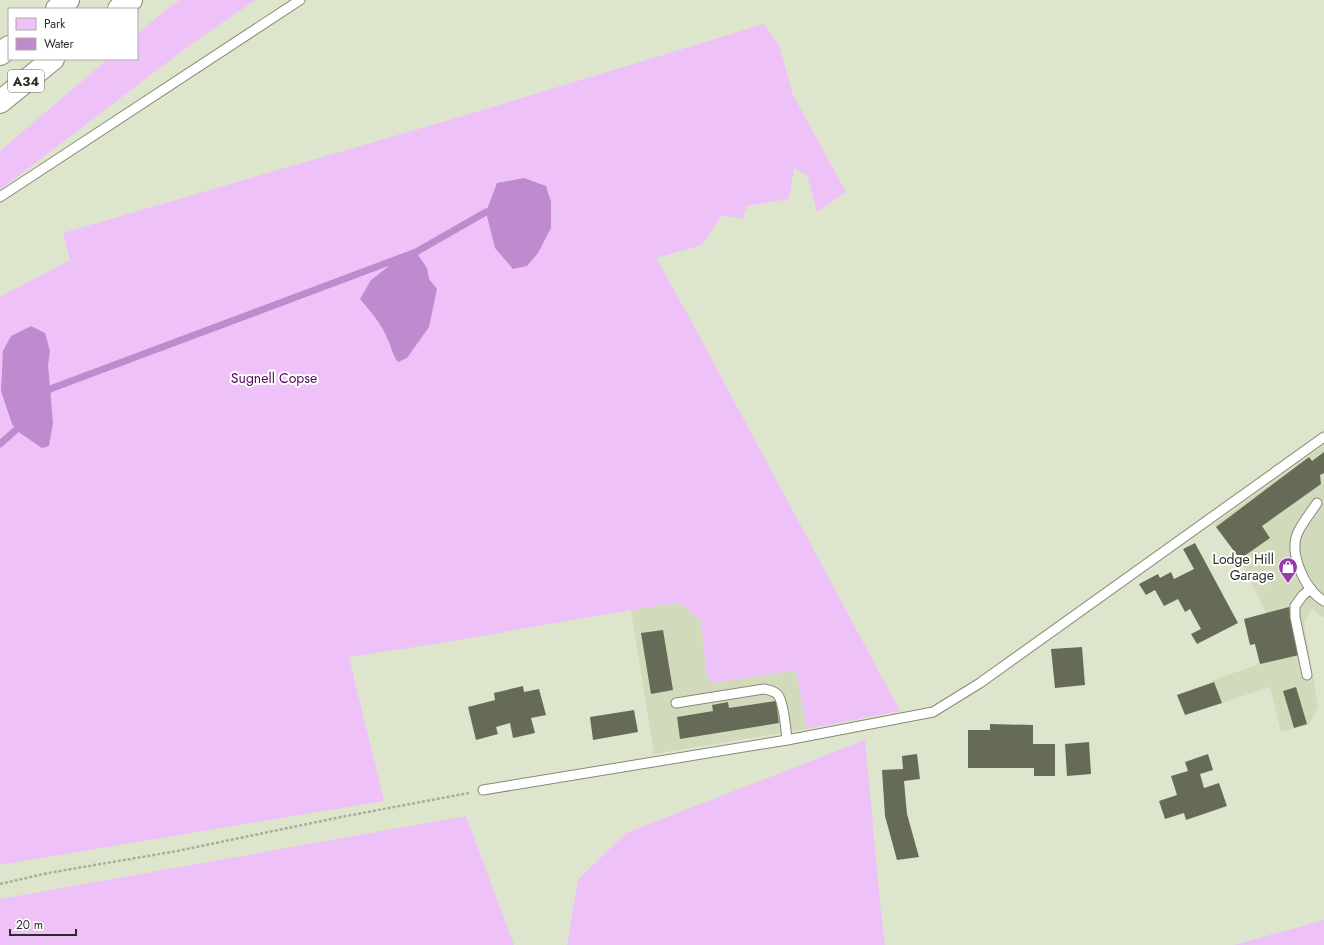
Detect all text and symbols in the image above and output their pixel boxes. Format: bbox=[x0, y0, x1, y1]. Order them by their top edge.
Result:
legend bbox=[8, 8, 138, 60]
text: Park bbox=[44, 15, 66, 33]
text: Water bbox=[44, 35, 75, 53]
road number: A34 bbox=[8, 70, 44, 92]
park label: Sugnell Copse bbox=[231, 368, 317, 388]
place label: Lodge Hill Garage bbox=[1213, 549, 1274, 585]
shop icon: Lodge Hill Garage bbox=[1277, 556, 1299, 584]
scale bar bbox=[10, 911, 76, 937]
text: 20 m bbox=[16, 916, 43, 934]

